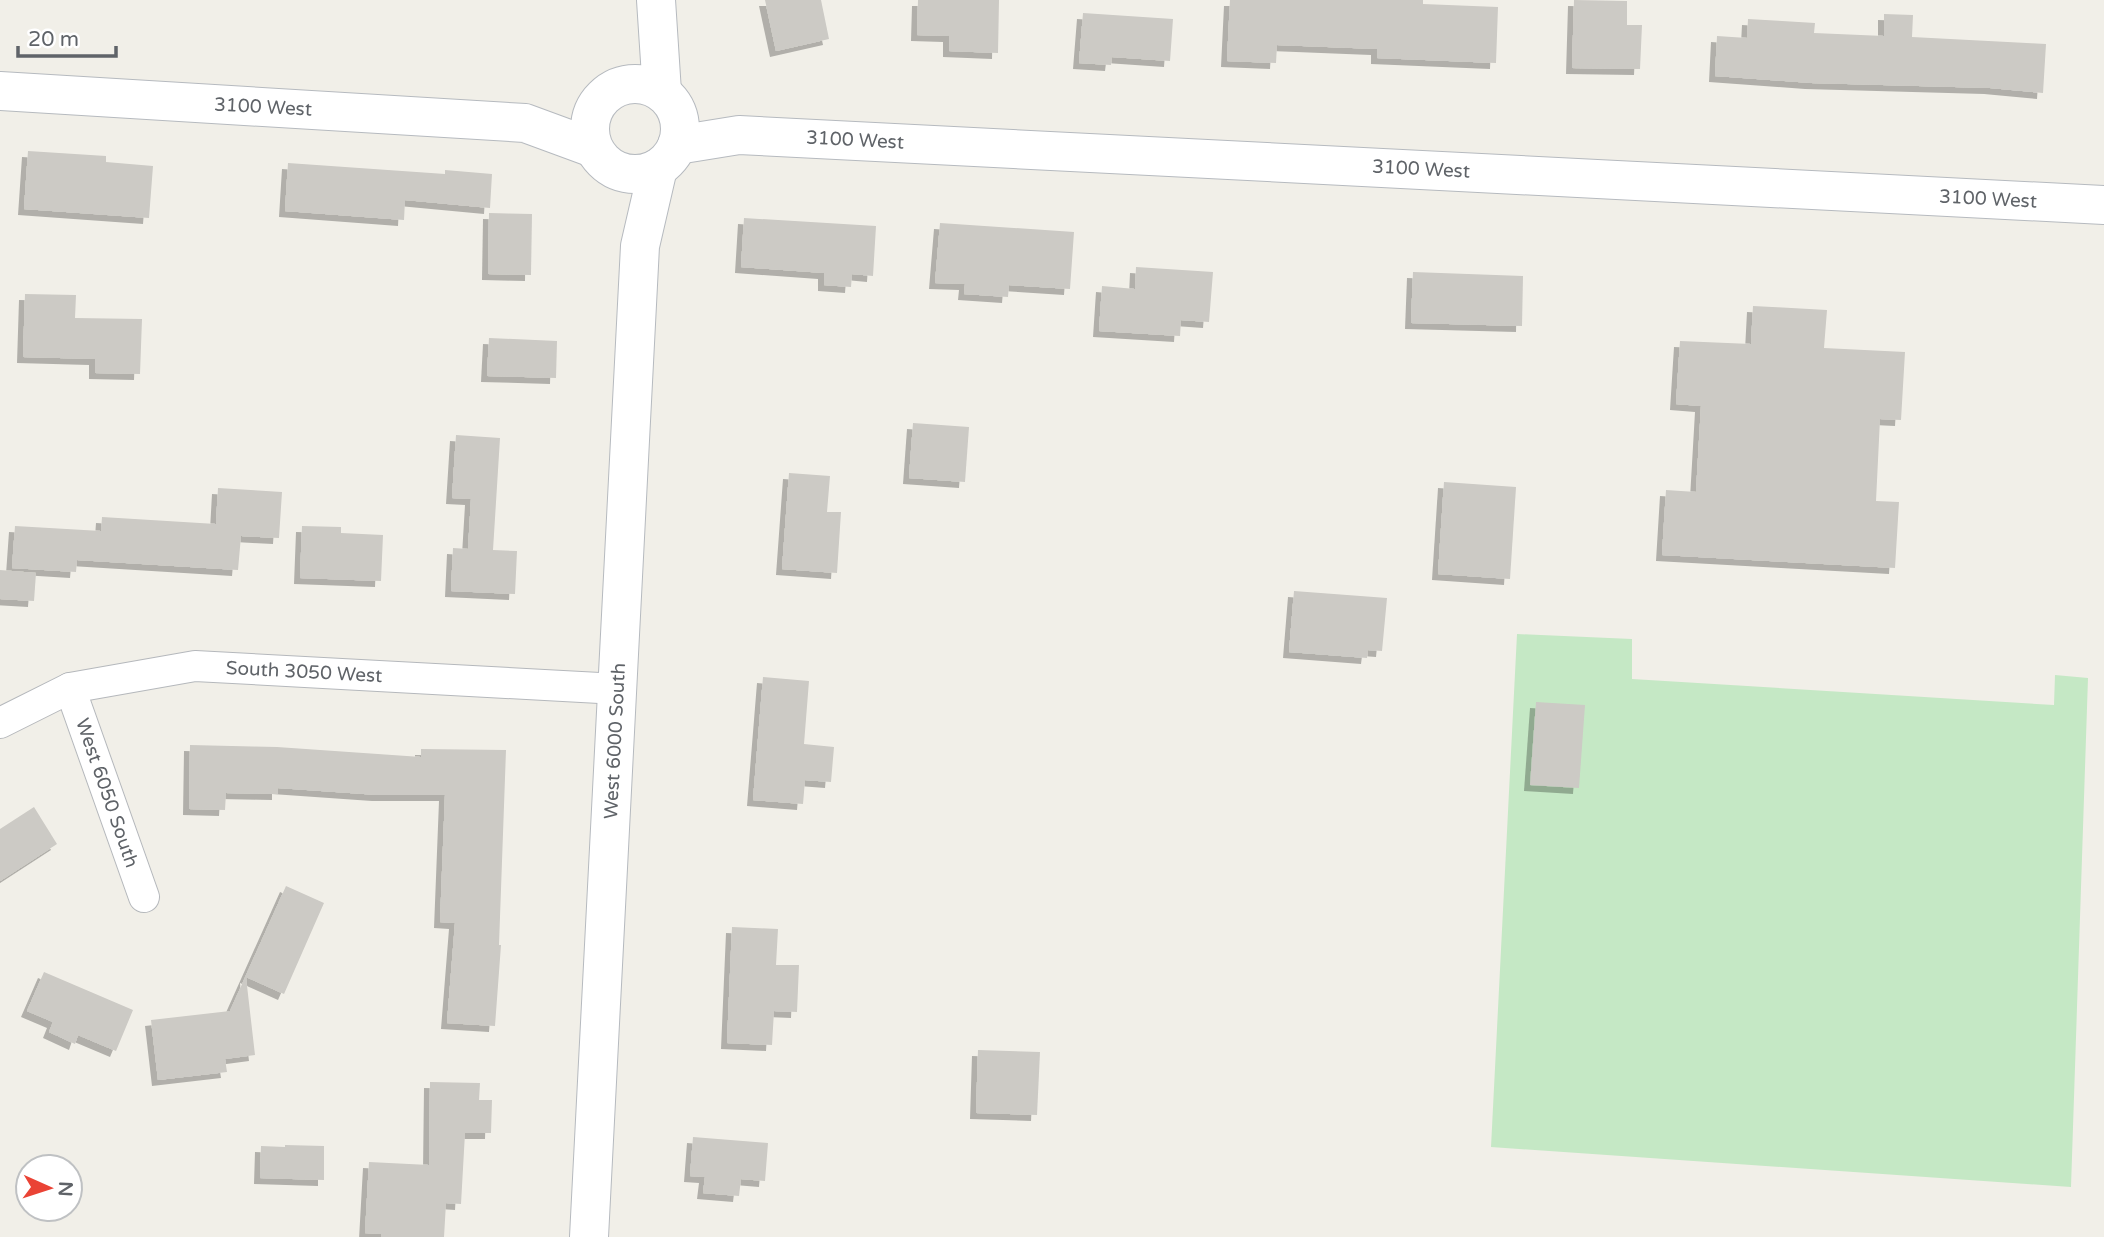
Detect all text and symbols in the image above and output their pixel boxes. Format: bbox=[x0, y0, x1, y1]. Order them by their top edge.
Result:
scale bar bbox=[18, 14, 116, 58]
text: 20 m bbox=[28, 27, 79, 52]
street label: 3100 West bbox=[213, 93, 313, 121]
street label: 3100 West bbox=[805, 126, 905, 154]
street label: 3100 West bbox=[1371, 155, 1471, 183]
street label: 3100 West bbox=[1938, 185, 2038, 213]
street label: South 3050 West bbox=[225, 657, 383, 687]
street label: West 6000 South bbox=[600, 662, 630, 820]
street label: West 6050 South bbox=[71, 715, 143, 871]
north arrow bbox=[14, 1153, 84, 1223]
text: N bbox=[54, 1181, 76, 1197]

